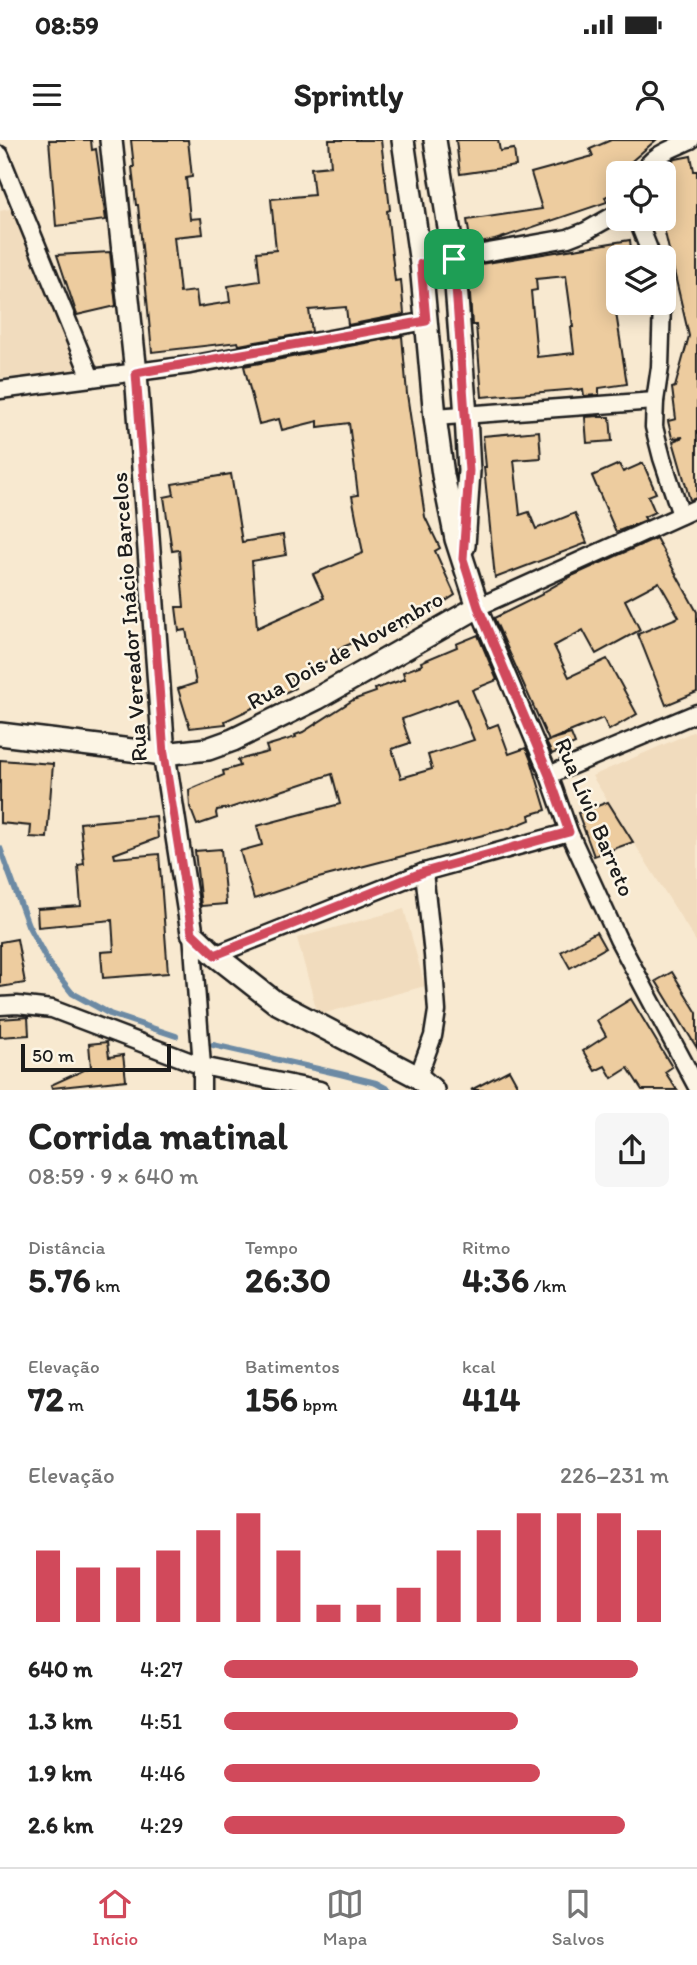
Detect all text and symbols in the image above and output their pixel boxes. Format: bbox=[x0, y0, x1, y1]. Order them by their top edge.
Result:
text: 08:59 bbox=[35, 9, 99, 41]
icon: menu bbox=[28, 76, 66, 114]
text: Sprintly bbox=[294, 76, 403, 114]
icon: person bbox=[631, 76, 669, 114]
map controls bbox=[606, 161, 676, 315]
button: locate bbox=[606, 161, 676, 231]
pin bbox=[424, 229, 484, 289]
icon: arrive bbox=[435, 240, 473, 278]
button: layers bbox=[606, 245, 676, 315]
street label: Rua Vereador Inácio Barcelos bbox=[105, 471, 153, 763]
street label: Rua Dois de Novembro bbox=[242, 584, 448, 716]
street label: Rua Lívio Barreto bbox=[549, 733, 641, 901]
scale bar bbox=[21, 1041, 172, 1073]
text: 50 m bbox=[32, 1044, 74, 1067]
text: Corrida matinal bbox=[28, 1113, 288, 1159]
button: share bbox=[595, 1113, 669, 1187]
text: 08:59 · 9 × 640 m bbox=[28, 1162, 199, 1190]
text: Distância bbox=[28, 1236, 105, 1259]
text: Tempo bbox=[245, 1236, 298, 1259]
text: Ritmo bbox=[462, 1236, 510, 1259]
text: 5.76 bbox=[28, 1259, 91, 1301]
text: 26:30 bbox=[245, 1259, 331, 1301]
text: 4:36 bbox=[462, 1259, 529, 1301]
text: km bbox=[91, 1274, 120, 1297]
text: /km bbox=[529, 1274, 567, 1297]
text: Elevação bbox=[28, 1355, 100, 1378]
text: Batimentos bbox=[245, 1355, 340, 1378]
text: kcal bbox=[462, 1355, 496, 1378]
text: 72 bbox=[28, 1378, 64, 1420]
text: 156 bbox=[245, 1378, 298, 1420]
text: 414 bbox=[462, 1378, 520, 1420]
text: m bbox=[64, 1393, 84, 1416]
text: bpm bbox=[298, 1393, 338, 1416]
text: Elevação bbox=[28, 1461, 115, 1489]
text: 226–231 m bbox=[560, 1461, 669, 1489]
text: 640 m bbox=[28, 1655, 93, 1683]
text: 4:27 bbox=[140, 1655, 183, 1683]
text: 1.3 km bbox=[28, 1707, 92, 1735]
text: 4:51 bbox=[140, 1707, 182, 1735]
text: 1.9 km bbox=[28, 1759, 92, 1787]
text: 4:46 bbox=[140, 1759, 185, 1787]
text: 2.6 km bbox=[28, 1811, 94, 1839]
text: 4:29 bbox=[140, 1811, 184, 1839]
tab: Início bbox=[92, 1885, 138, 1950]
tab: Mapa bbox=[323, 1885, 367, 1950]
tab: Salvos bbox=[552, 1885, 605, 1950]

